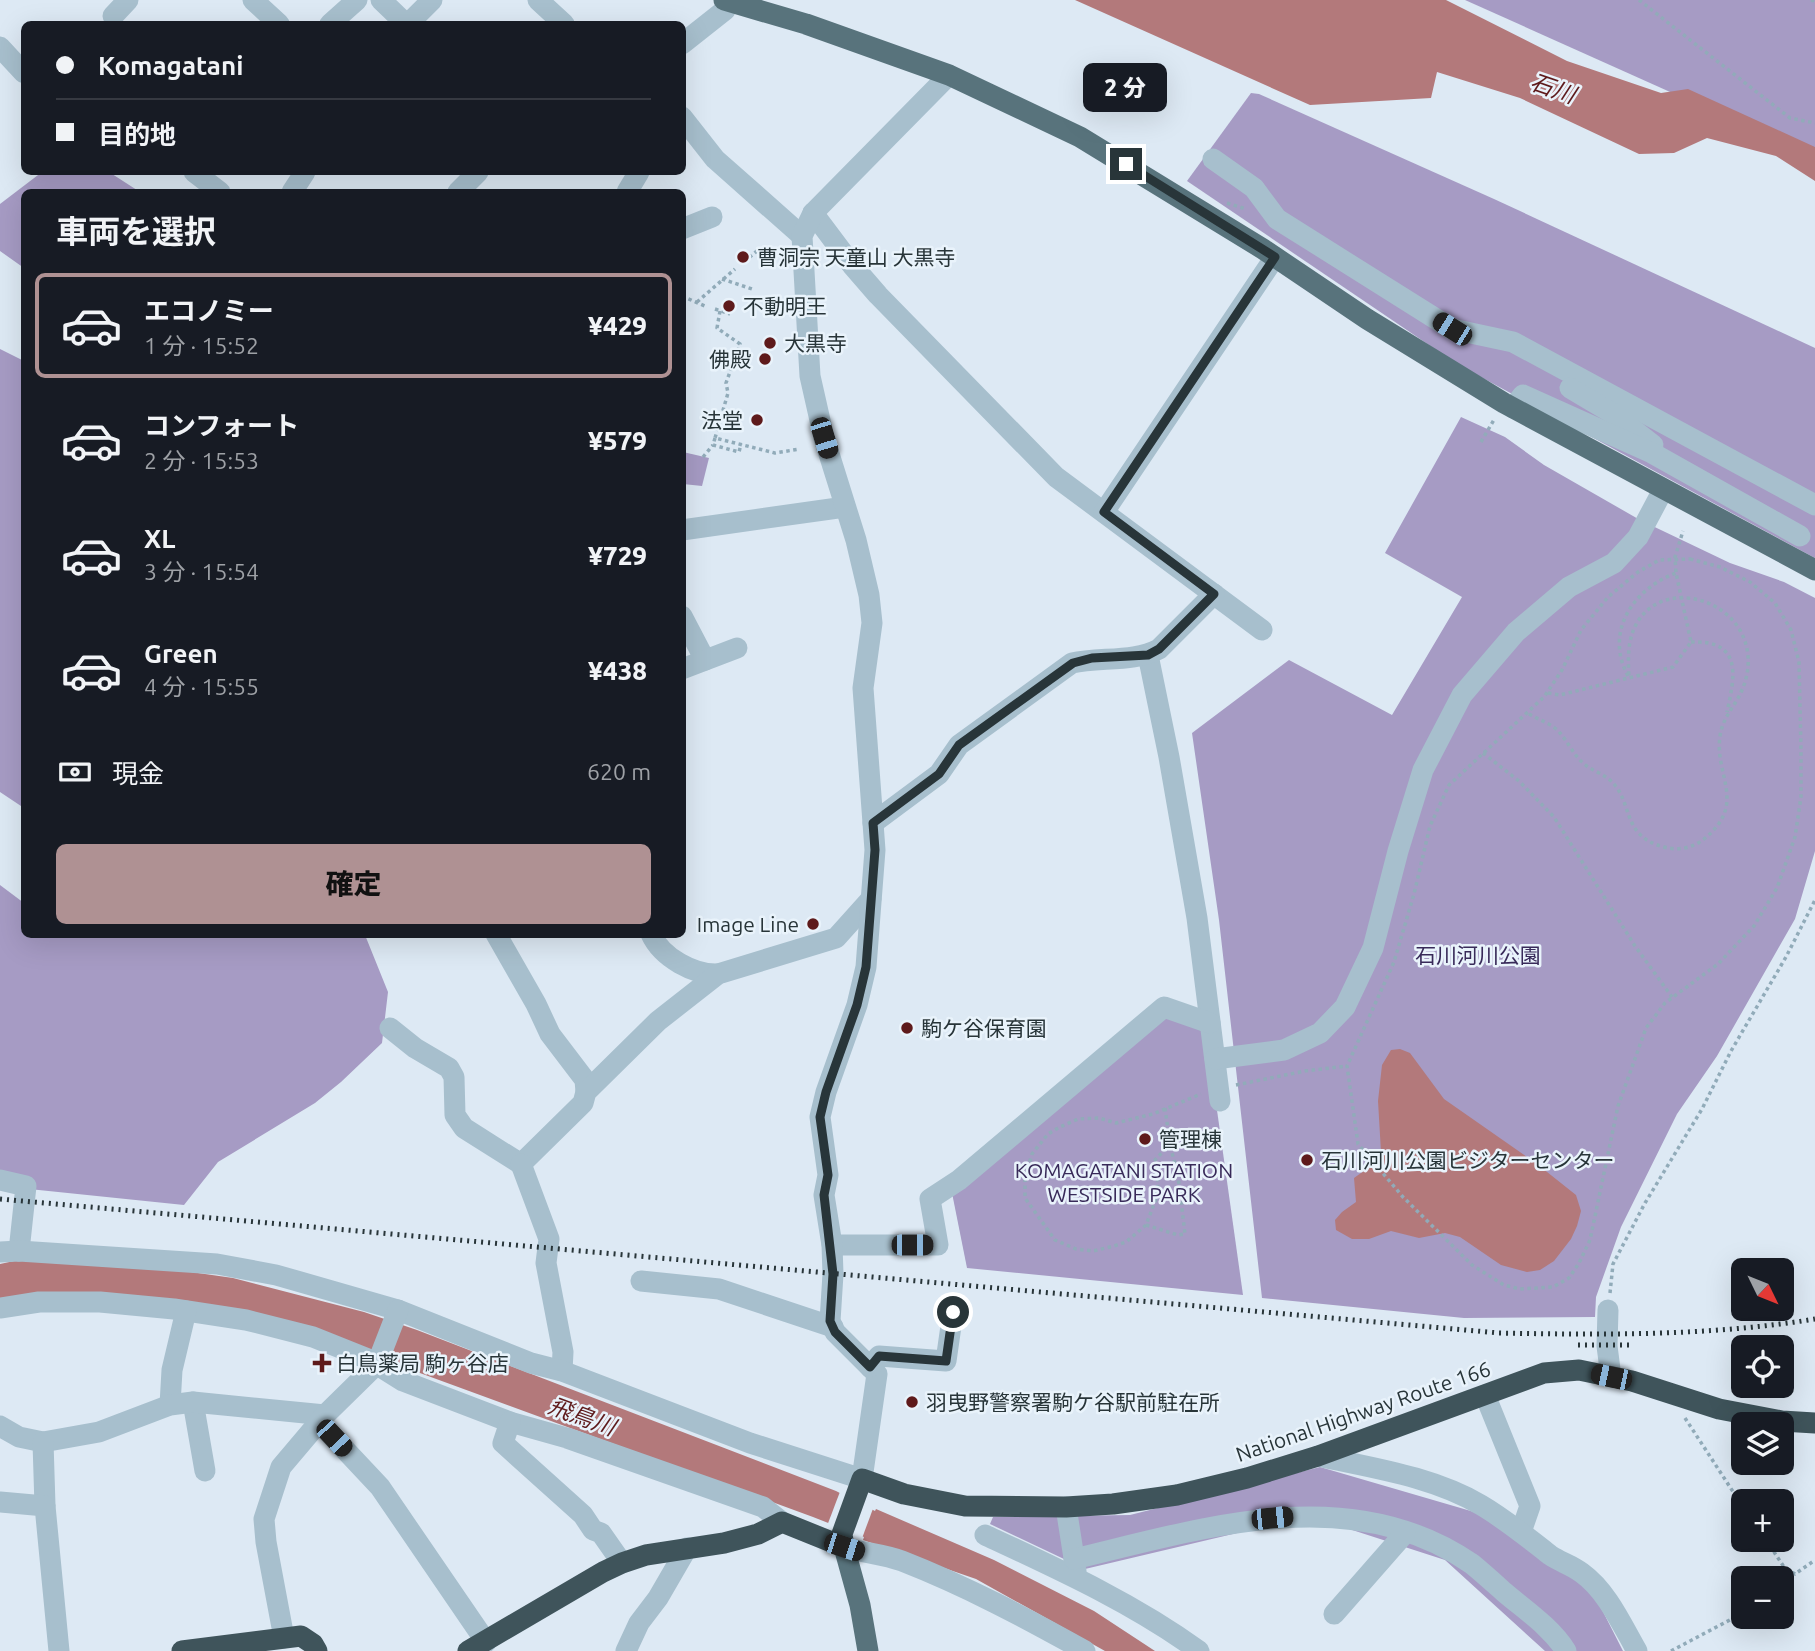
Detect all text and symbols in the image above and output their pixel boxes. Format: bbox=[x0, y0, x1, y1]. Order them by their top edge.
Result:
text: Komagatani bbox=[98, 51, 243, 80]
callout: 2 分 bbox=[1084, 62, 1168, 111]
water label: 石川 bbox=[1527, 69, 1582, 108]
text: 2 分 bbox=[1104, 75, 1146, 100]
text: 目的地 bbox=[98, 120, 176, 149]
route end bbox=[1110, 148, 1142, 180]
text: 車両を選択 bbox=[56, 213, 216, 249]
place label: 曹洞宗 天童山 大黒寺 bbox=[757, 245, 956, 269]
marker: 曹洞宗 天童山 大黒寺 bbox=[735, 249, 751, 265]
icon: car bbox=[60, 294, 123, 357]
place label: 不動明王 bbox=[743, 294, 827, 318]
text: エコノミー bbox=[144, 296, 274, 325]
marker: 不動明王 bbox=[721, 298, 737, 314]
car bbox=[1429, 309, 1476, 349]
text: ¥429 bbox=[588, 311, 647, 340]
place label: 大黒寺 bbox=[784, 331, 847, 355]
text: 1 分 · 15:52 bbox=[144, 333, 259, 358]
marker: 大黒寺 bbox=[762, 335, 778, 351]
place label: 佛殿 bbox=[709, 347, 751, 371]
marker: 佛殿 bbox=[757, 351, 773, 367]
place label: 法堂 bbox=[701, 408, 743, 432]
icon: car bbox=[60, 409, 123, 472]
text: コンフォート bbox=[144, 411, 299, 440]
marker: 法堂 bbox=[749, 412, 765, 428]
car bbox=[808, 415, 841, 461]
text: ¥579 bbox=[588, 426, 647, 455]
text: 2 分 · 15:53 bbox=[144, 448, 259, 473]
icon: car bbox=[60, 524, 123, 587]
text: XL bbox=[144, 524, 175, 553]
text: ¥729 bbox=[588, 541, 647, 570]
text: 3 分 · 15:54 bbox=[144, 559, 259, 584]
icon: car bbox=[60, 639, 123, 702]
text: Green bbox=[144, 639, 218, 668]
text: ¥438 bbox=[588, 656, 647, 685]
text: 4 分 · 15:55 bbox=[144, 674, 259, 699]
icon: cash bbox=[56, 753, 94, 791]
text: 現金 bbox=[112, 759, 164, 788]
text: 620 m bbox=[587, 759, 651, 784]
button: 確定 bbox=[56, 844, 651, 924]
place label: Image Line bbox=[697, 912, 799, 936]
marker: Image Line bbox=[805, 916, 821, 932]
park label: 石川河川公園 bbox=[1415, 943, 1541, 967]
place label: 駒ケ谷保育園 bbox=[921, 1016, 1047, 1040]
marker: 駒ケ谷保育園 bbox=[899, 1020, 915, 1036]
place label: 管理棟 bbox=[1159, 1127, 1222, 1151]
marker: 管理棟 bbox=[1137, 1131, 1153, 1147]
place label: 石川河川公園ビジターセンター bbox=[1321, 1148, 1615, 1172]
marker: 石川河川公園ビジターセンター bbox=[1299, 1152, 1315, 1168]
park label: KOMAGATANI STATION WESTSIDE PARK bbox=[1015, 1158, 1233, 1206]
car bbox=[892, 1235, 934, 1256]
north arrow bbox=[1731, 1258, 1794, 1321]
map controls bbox=[1731, 1258, 1794, 1629]
route start bbox=[937, 1296, 969, 1328]
button: locate bbox=[1731, 1335, 1794, 1398]
place label: 白鳥薬局 駒ヶ谷店 bbox=[336, 1351, 509, 1375]
marker: 白鳥薬局 駒ヶ谷店 bbox=[314, 1355, 330, 1371]
street label: National Highway Route 166 bbox=[1233, 1356, 1493, 1466]
car bbox=[1589, 1362, 1634, 1392]
place label: 羽曳野警察署駒ケ谷駅前駐在所 bbox=[926, 1390, 1220, 1414]
water label: 飛鳥川 bbox=[545, 1392, 622, 1441]
marker: 羽曳野警察署駒ケ谷駅前駐在所 bbox=[904, 1394, 920, 1410]
button: layers bbox=[1731, 1412, 1794, 1475]
car bbox=[312, 1415, 357, 1461]
button: + bbox=[1731, 1489, 1794, 1552]
car bbox=[1251, 1505, 1294, 1531]
car bbox=[821, 1531, 868, 1563]
button: − bbox=[1731, 1566, 1794, 1629]

